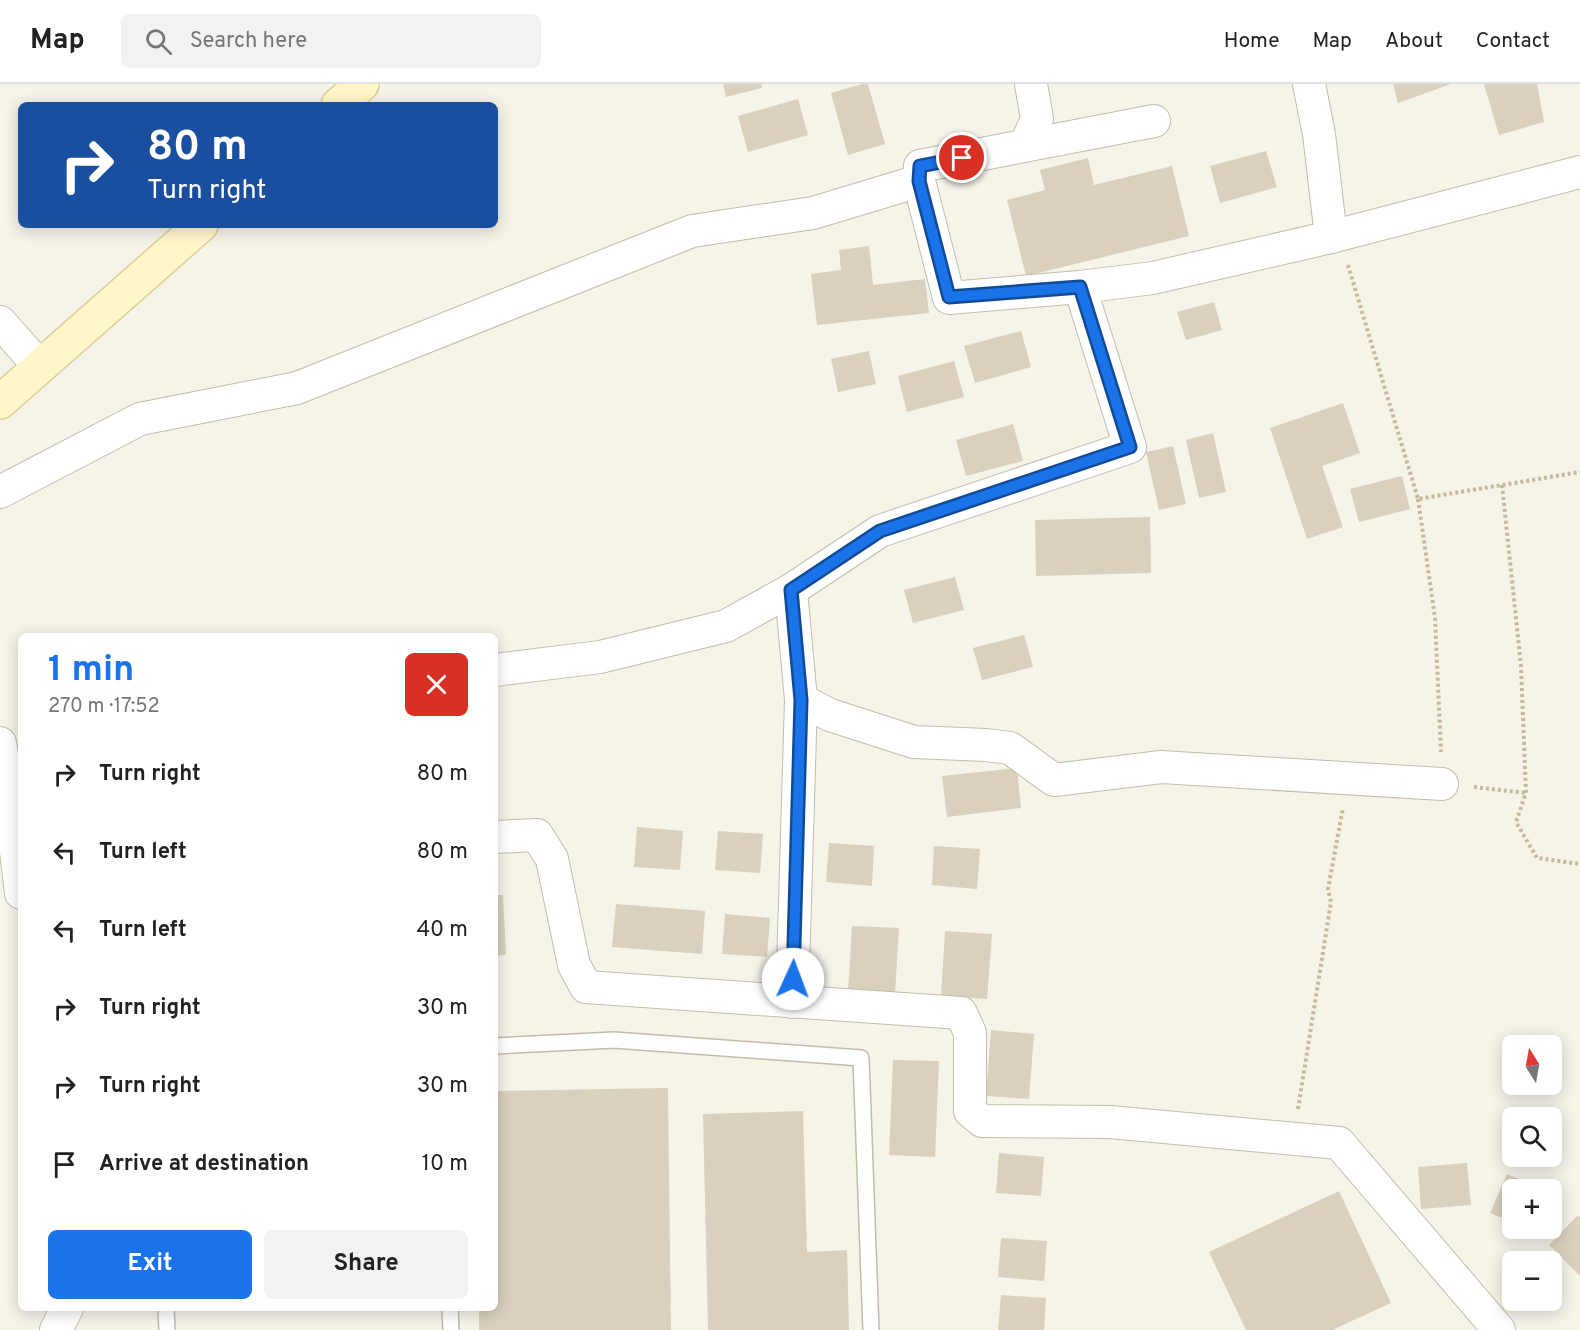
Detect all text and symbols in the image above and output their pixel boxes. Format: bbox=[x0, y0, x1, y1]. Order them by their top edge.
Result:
search box bbox=[121, 14, 541, 68]
text: Map bbox=[30, 23, 85, 59]
icon: search bbox=[142, 25, 175, 58]
text: Search here bbox=[190, 28, 307, 55]
text: Home bbox=[1224, 28, 1280, 55]
text: Map bbox=[1313, 28, 1352, 55]
text: About bbox=[1385, 28, 1443, 55]
text: Contact bbox=[1476, 28, 1550, 55]
text: 80 m bbox=[147, 122, 248, 175]
icon: right bbox=[48, 126, 126, 204]
pin bbox=[936, 132, 987, 183]
icon: arrive bbox=[945, 141, 978, 174]
text: Turn right bbox=[147, 174, 266, 208]
text: 1 min bbox=[48, 648, 134, 694]
button: close bbox=[405, 653, 468, 716]
text: 270 m · 17:52 bbox=[48, 694, 160, 720]
icon: right bbox=[48, 758, 81, 791]
text: Turn right bbox=[99, 761, 201, 788]
text: 80 m bbox=[417, 761, 468, 788]
icon: left bbox=[48, 836, 81, 869]
text: Turn left bbox=[99, 839, 187, 866]
text: 80 m bbox=[417, 839, 468, 866]
icon: left bbox=[48, 914, 81, 947]
text: Turn left bbox=[99, 917, 187, 944]
text: 40 m bbox=[416, 917, 468, 944]
position arrow bbox=[761, 947, 825, 1011]
icon: right bbox=[48, 992, 81, 1025]
text: Turn right bbox=[99, 995, 201, 1022]
text: 30 m bbox=[417, 995, 468, 1022]
north arrow bbox=[1502, 1035, 1562, 1095]
map controls bbox=[1502, 1035, 1562, 1311]
icon: right bbox=[48, 1070, 81, 1103]
text: Turn right bbox=[99, 1073, 201, 1100]
text: 30 m bbox=[417, 1073, 468, 1100]
button: search bbox=[1502, 1107, 1562, 1167]
icon: arrive bbox=[48, 1148, 81, 1181]
text: Arrive at destination bbox=[99, 1151, 309, 1178]
text: 10 m bbox=[422, 1151, 468, 1178]
button: + bbox=[1502, 1179, 1562, 1239]
button: Exit bbox=[48, 1230, 252, 1299]
button: Share bbox=[264, 1230, 468, 1299]
button: − bbox=[1502, 1251, 1562, 1311]

